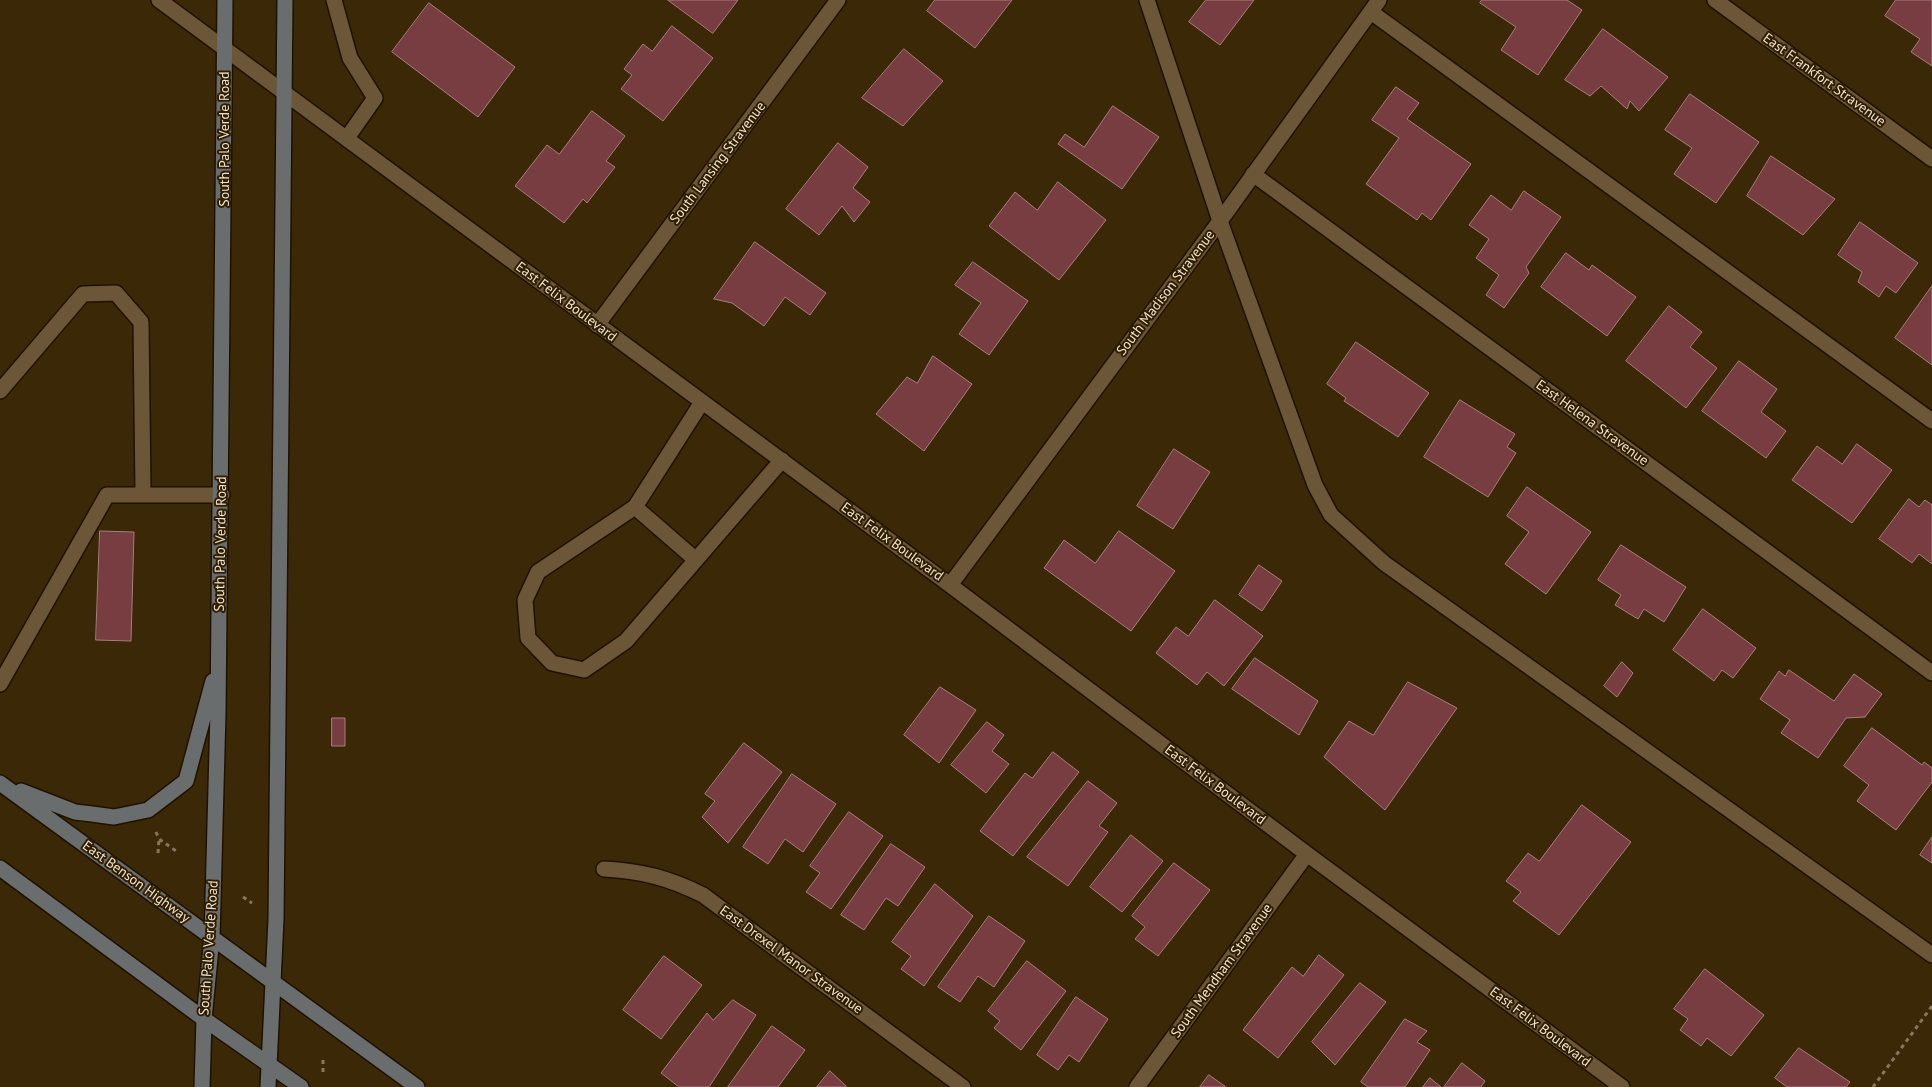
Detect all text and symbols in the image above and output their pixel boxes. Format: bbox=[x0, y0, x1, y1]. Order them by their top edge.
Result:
street label: East Frankfort Stravenue bbox=[1759, 30, 1889, 130]
street label: South Palo Verde Road bbox=[217, 71, 233, 207]
street label: South Lansing Stravenue bbox=[667, 99, 769, 227]
street label: South Madison Stravenue bbox=[1113, 227, 1219, 359]
street label: East Felix Boulevard bbox=[512, 259, 620, 345]
street label: East Helena Stravenue bbox=[1533, 377, 1651, 469]
street label: South Palo Verde Road bbox=[211, 476, 231, 612]
street label: East Felix Boulevard bbox=[838, 499, 946, 585]
street label: East Felix Boulevard bbox=[1161, 742, 1269, 828]
street label: East Benson Highway bbox=[79, 837, 193, 927]
street label: South Palo Verde Road bbox=[196, 880, 222, 1016]
street label: South Mendham Stravenue bbox=[1168, 901, 1276, 1041]
street label: East Drexel Manor Stravenue bbox=[716, 902, 866, 1018]
street label: East Felix Boulevard bbox=[1486, 984, 1594, 1070]

